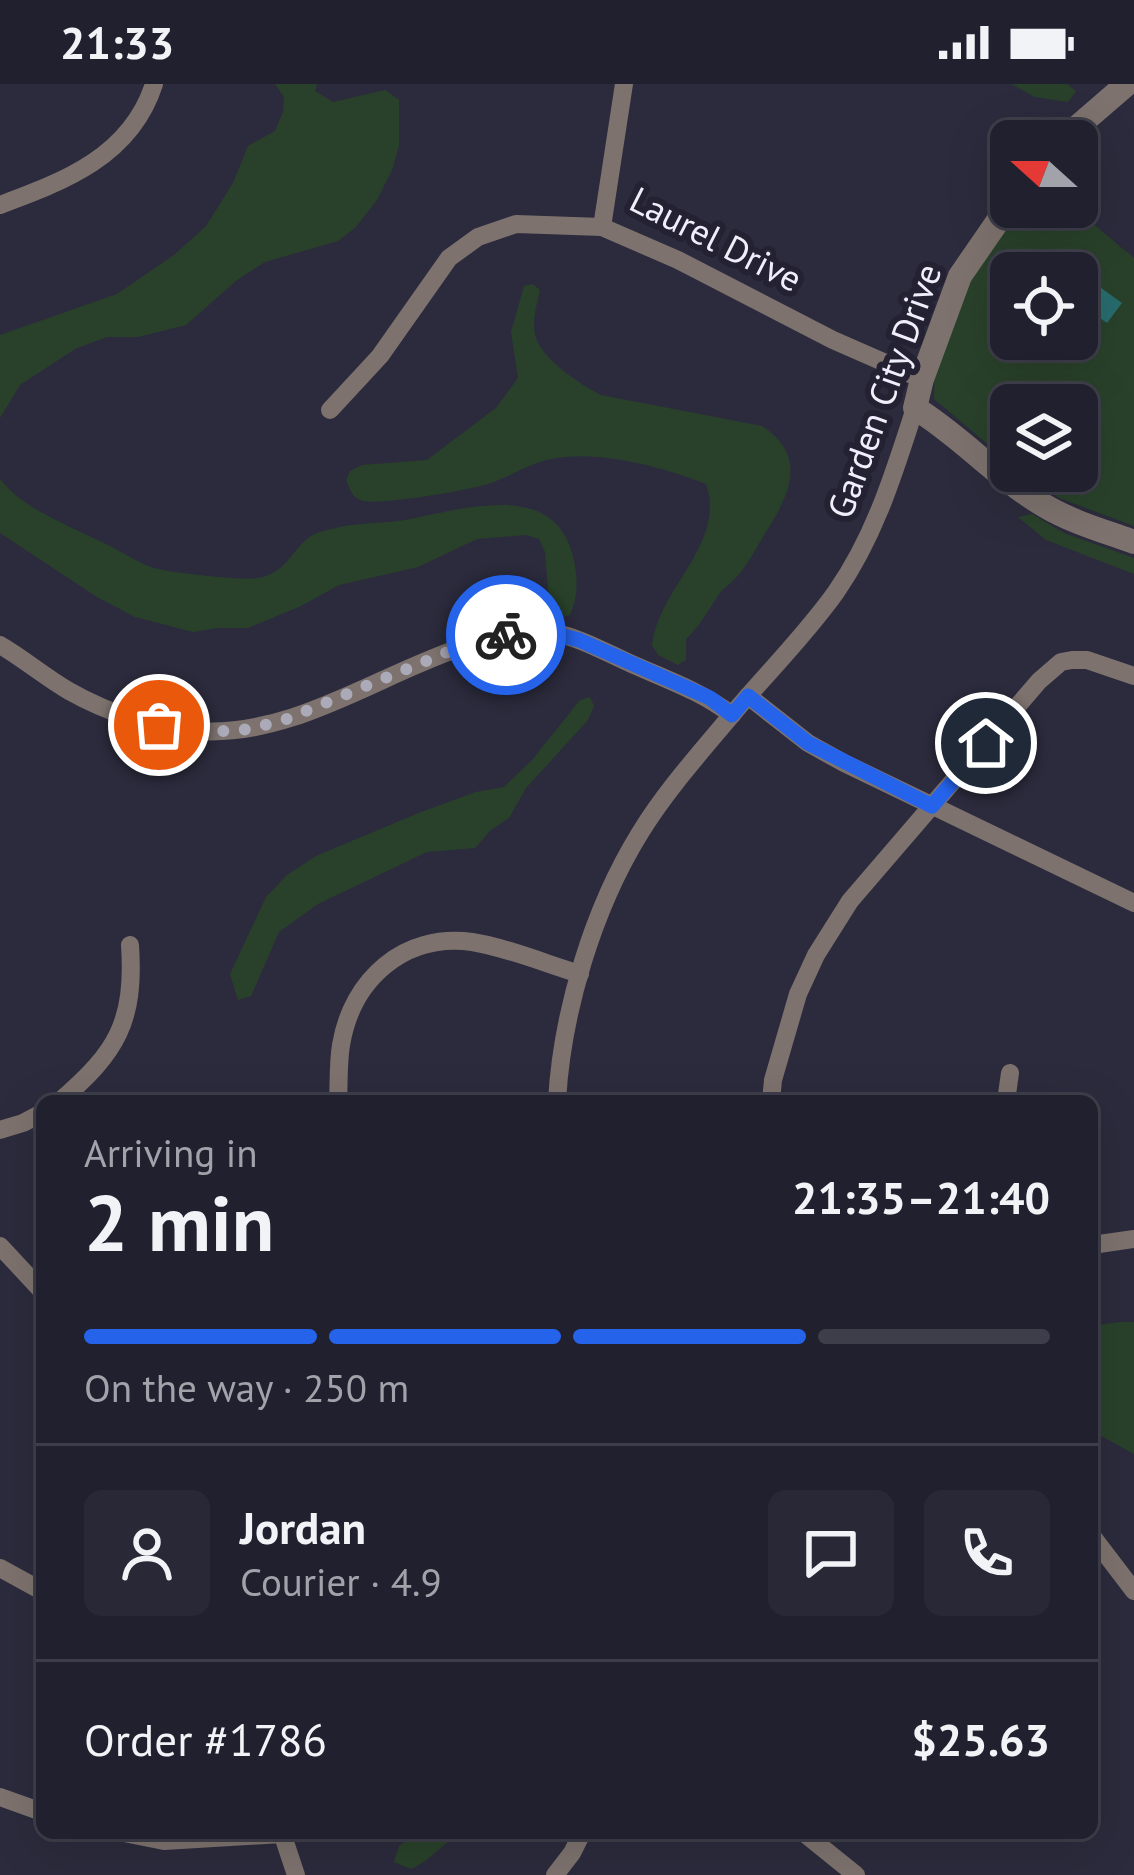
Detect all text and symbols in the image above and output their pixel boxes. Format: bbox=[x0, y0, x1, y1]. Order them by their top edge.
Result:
text: 21:33 bbox=[60, 13, 174, 71]
north arrow bbox=[990, 120, 1098, 228]
map controls bbox=[990, 120, 1098, 492]
street label: Laurel Drive bbox=[622, 175, 810, 302]
button: locate bbox=[990, 252, 1098, 360]
street label: Garden City Drive bbox=[816, 257, 951, 524]
button: layers bbox=[990, 384, 1098, 492]
courier bbox=[446, 575, 566, 695]
icon: bike bbox=[473, 602, 539, 668]
pin bbox=[108, 674, 210, 776]
icon: bag bbox=[126, 692, 192, 758]
pin bbox=[935, 692, 1037, 794]
icon: home bbox=[953, 710, 1019, 776]
text: Arriving in bbox=[84, 1127, 258, 1178]
text: 21:35–21:40 bbox=[792, 1168, 1050, 1226]
text: 2 min bbox=[84, 1172, 274, 1273]
text: On the way · 250 m bbox=[84, 1362, 409, 1413]
button: person bbox=[84, 1490, 210, 1616]
button: chat bbox=[768, 1490, 894, 1616]
button: phone bbox=[924, 1490, 1050, 1616]
text: Jordan bbox=[240, 1498, 366, 1556]
text: Courier · 4.9 bbox=[240, 1556, 442, 1607]
text: Order #1786 bbox=[84, 1710, 327, 1768]
text: $25.63 bbox=[911, 1710, 1050, 1768]

